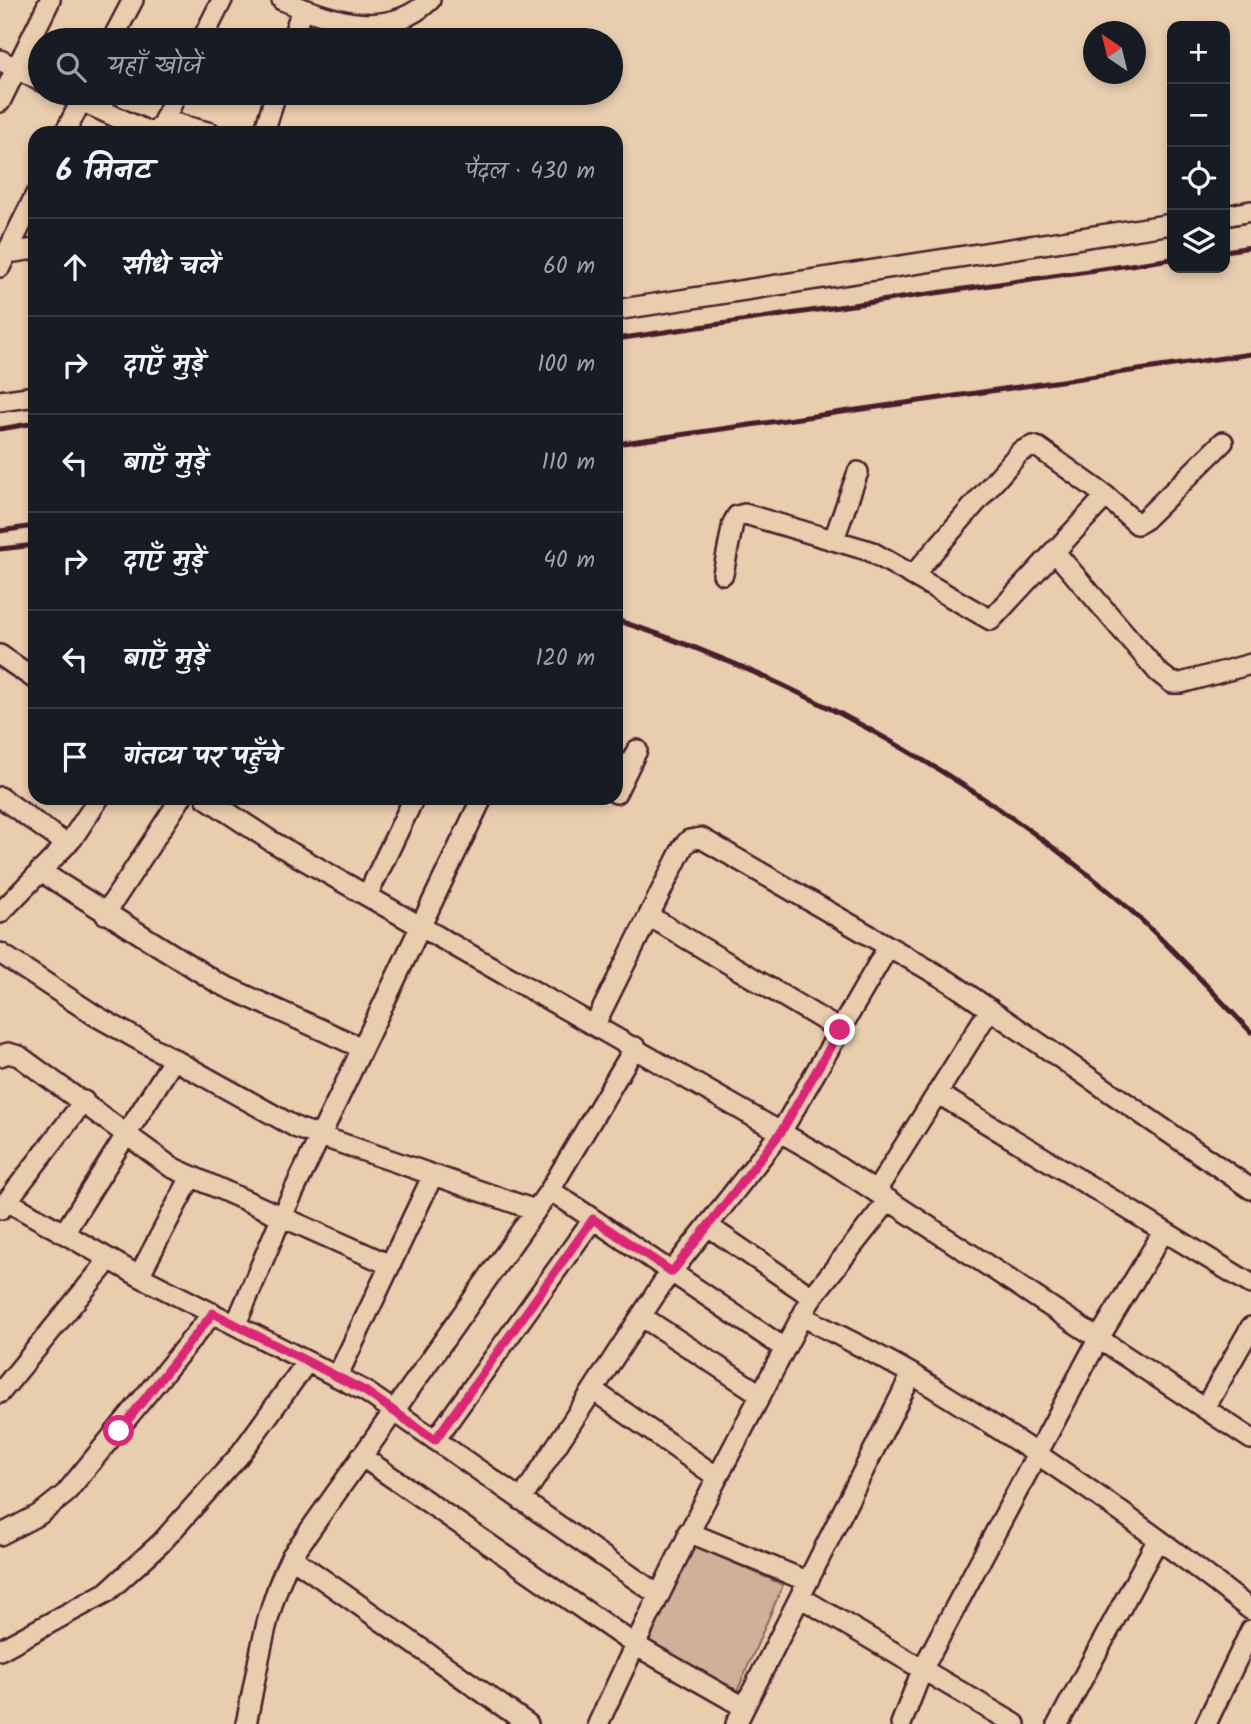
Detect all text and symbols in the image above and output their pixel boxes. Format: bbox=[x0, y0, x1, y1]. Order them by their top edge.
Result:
north arrow bbox=[1083, 21, 1146, 84]
map controls bbox=[1167, 21, 1230, 273]
button: + bbox=[1167, 21, 1230, 84]
search box bbox=[28, 28, 623, 105]
text: यहाँ खोजें bbox=[108, 46, 202, 88]
icon: search bbox=[52, 48, 90, 86]
button: − bbox=[1167, 84, 1230, 147]
button: locate bbox=[1167, 147, 1230, 210]
text: 6 मिनट bbox=[56, 148, 152, 196]
text: पैदल · 430 m bbox=[465, 154, 595, 190]
button: layers bbox=[1167, 210, 1230, 273]
text: सीधे चलें bbox=[123, 246, 219, 288]
icon: ahead bbox=[56, 248, 94, 286]
text: 60 m bbox=[543, 249, 595, 285]
text: दाएँ मुड़ें bbox=[123, 344, 204, 386]
icon: right bbox=[56, 346, 94, 384]
text: 100 m bbox=[537, 347, 595, 383]
text: बाएँ मुड़ें bbox=[123, 442, 206, 484]
icon: left bbox=[56, 444, 94, 482]
text: 110 m bbox=[542, 445, 595, 481]
text: दाएँ मुड़ें bbox=[123, 540, 204, 582]
icon: right bbox=[56, 542, 94, 580]
text: 40 m bbox=[543, 543, 595, 579]
text: बाएँ मुड़ें bbox=[123, 638, 206, 680]
icon: left bbox=[56, 640, 94, 678]
text: 120 m bbox=[535, 641, 595, 677]
text: गंतव्य पर पहुँचे bbox=[123, 736, 280, 778]
icon: arrive bbox=[56, 738, 94, 776]
route end bbox=[824, 1014, 855, 1045]
route start bbox=[103, 1415, 134, 1446]

